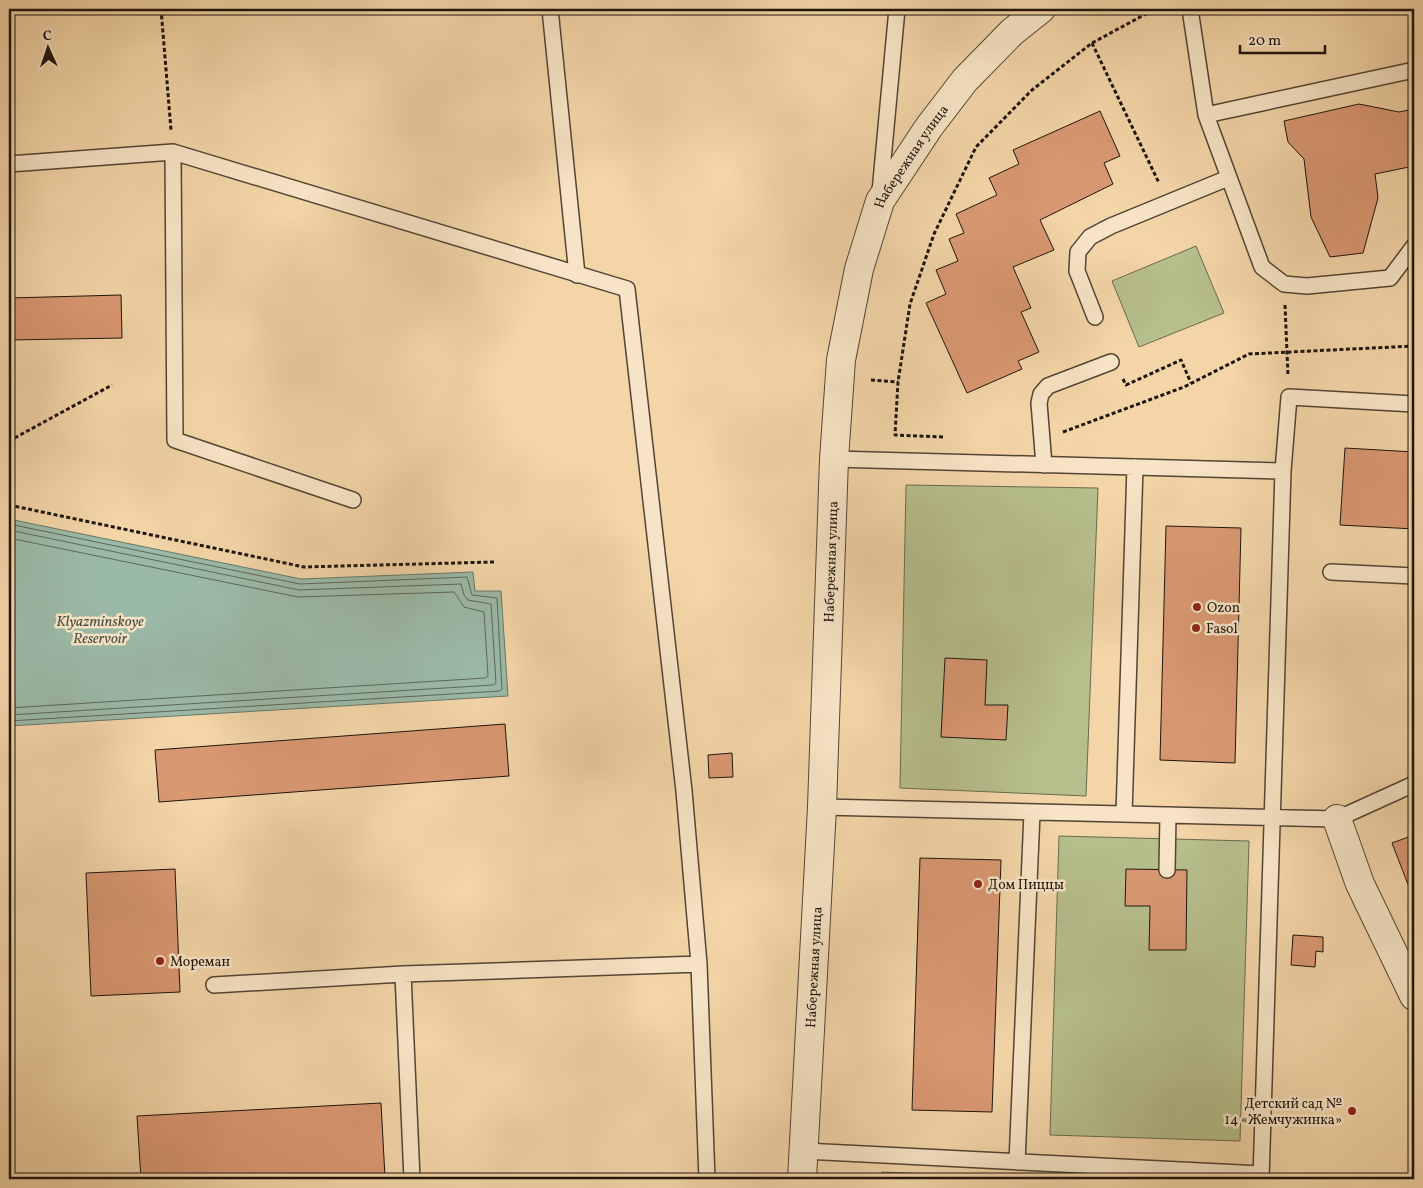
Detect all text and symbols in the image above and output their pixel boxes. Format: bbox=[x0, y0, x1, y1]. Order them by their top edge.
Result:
north arrow bbox=[22, 22, 72, 72]
scale bar bbox=[1240, 22, 1326, 54]
text: С bbox=[42, 27, 52, 46]
text: 20 m bbox=[1248, 31, 1281, 52]
street label: Набережная улица bbox=[870, 101, 954, 211]
street label: Набережная улица bbox=[820, 501, 844, 623]
place label: Ozon bbox=[1207, 599, 1240, 618]
marker: Ozon bbox=[1191, 601, 1203, 613]
water label: Klyazminskoye Reservoir bbox=[56, 612, 144, 650]
place label: Fasol bbox=[1206, 620, 1238, 639]
marker: Fasol bbox=[1190, 622, 1202, 634]
place label: Дом Пиццы bbox=[988, 876, 1064, 895]
marker: Дом Пиццы bbox=[972, 878, 984, 890]
street label: Набережная улица bbox=[802, 906, 828, 1029]
place label: Мореман bbox=[170, 953, 230, 972]
marker: Мореман bbox=[154, 955, 166, 967]
place label: Детский сад № 14 «Жемчужинка» bbox=[1225, 1095, 1342, 1130]
marker: Детский сад № 14 «Жемчужинка» bbox=[1346, 1105, 1358, 1117]

